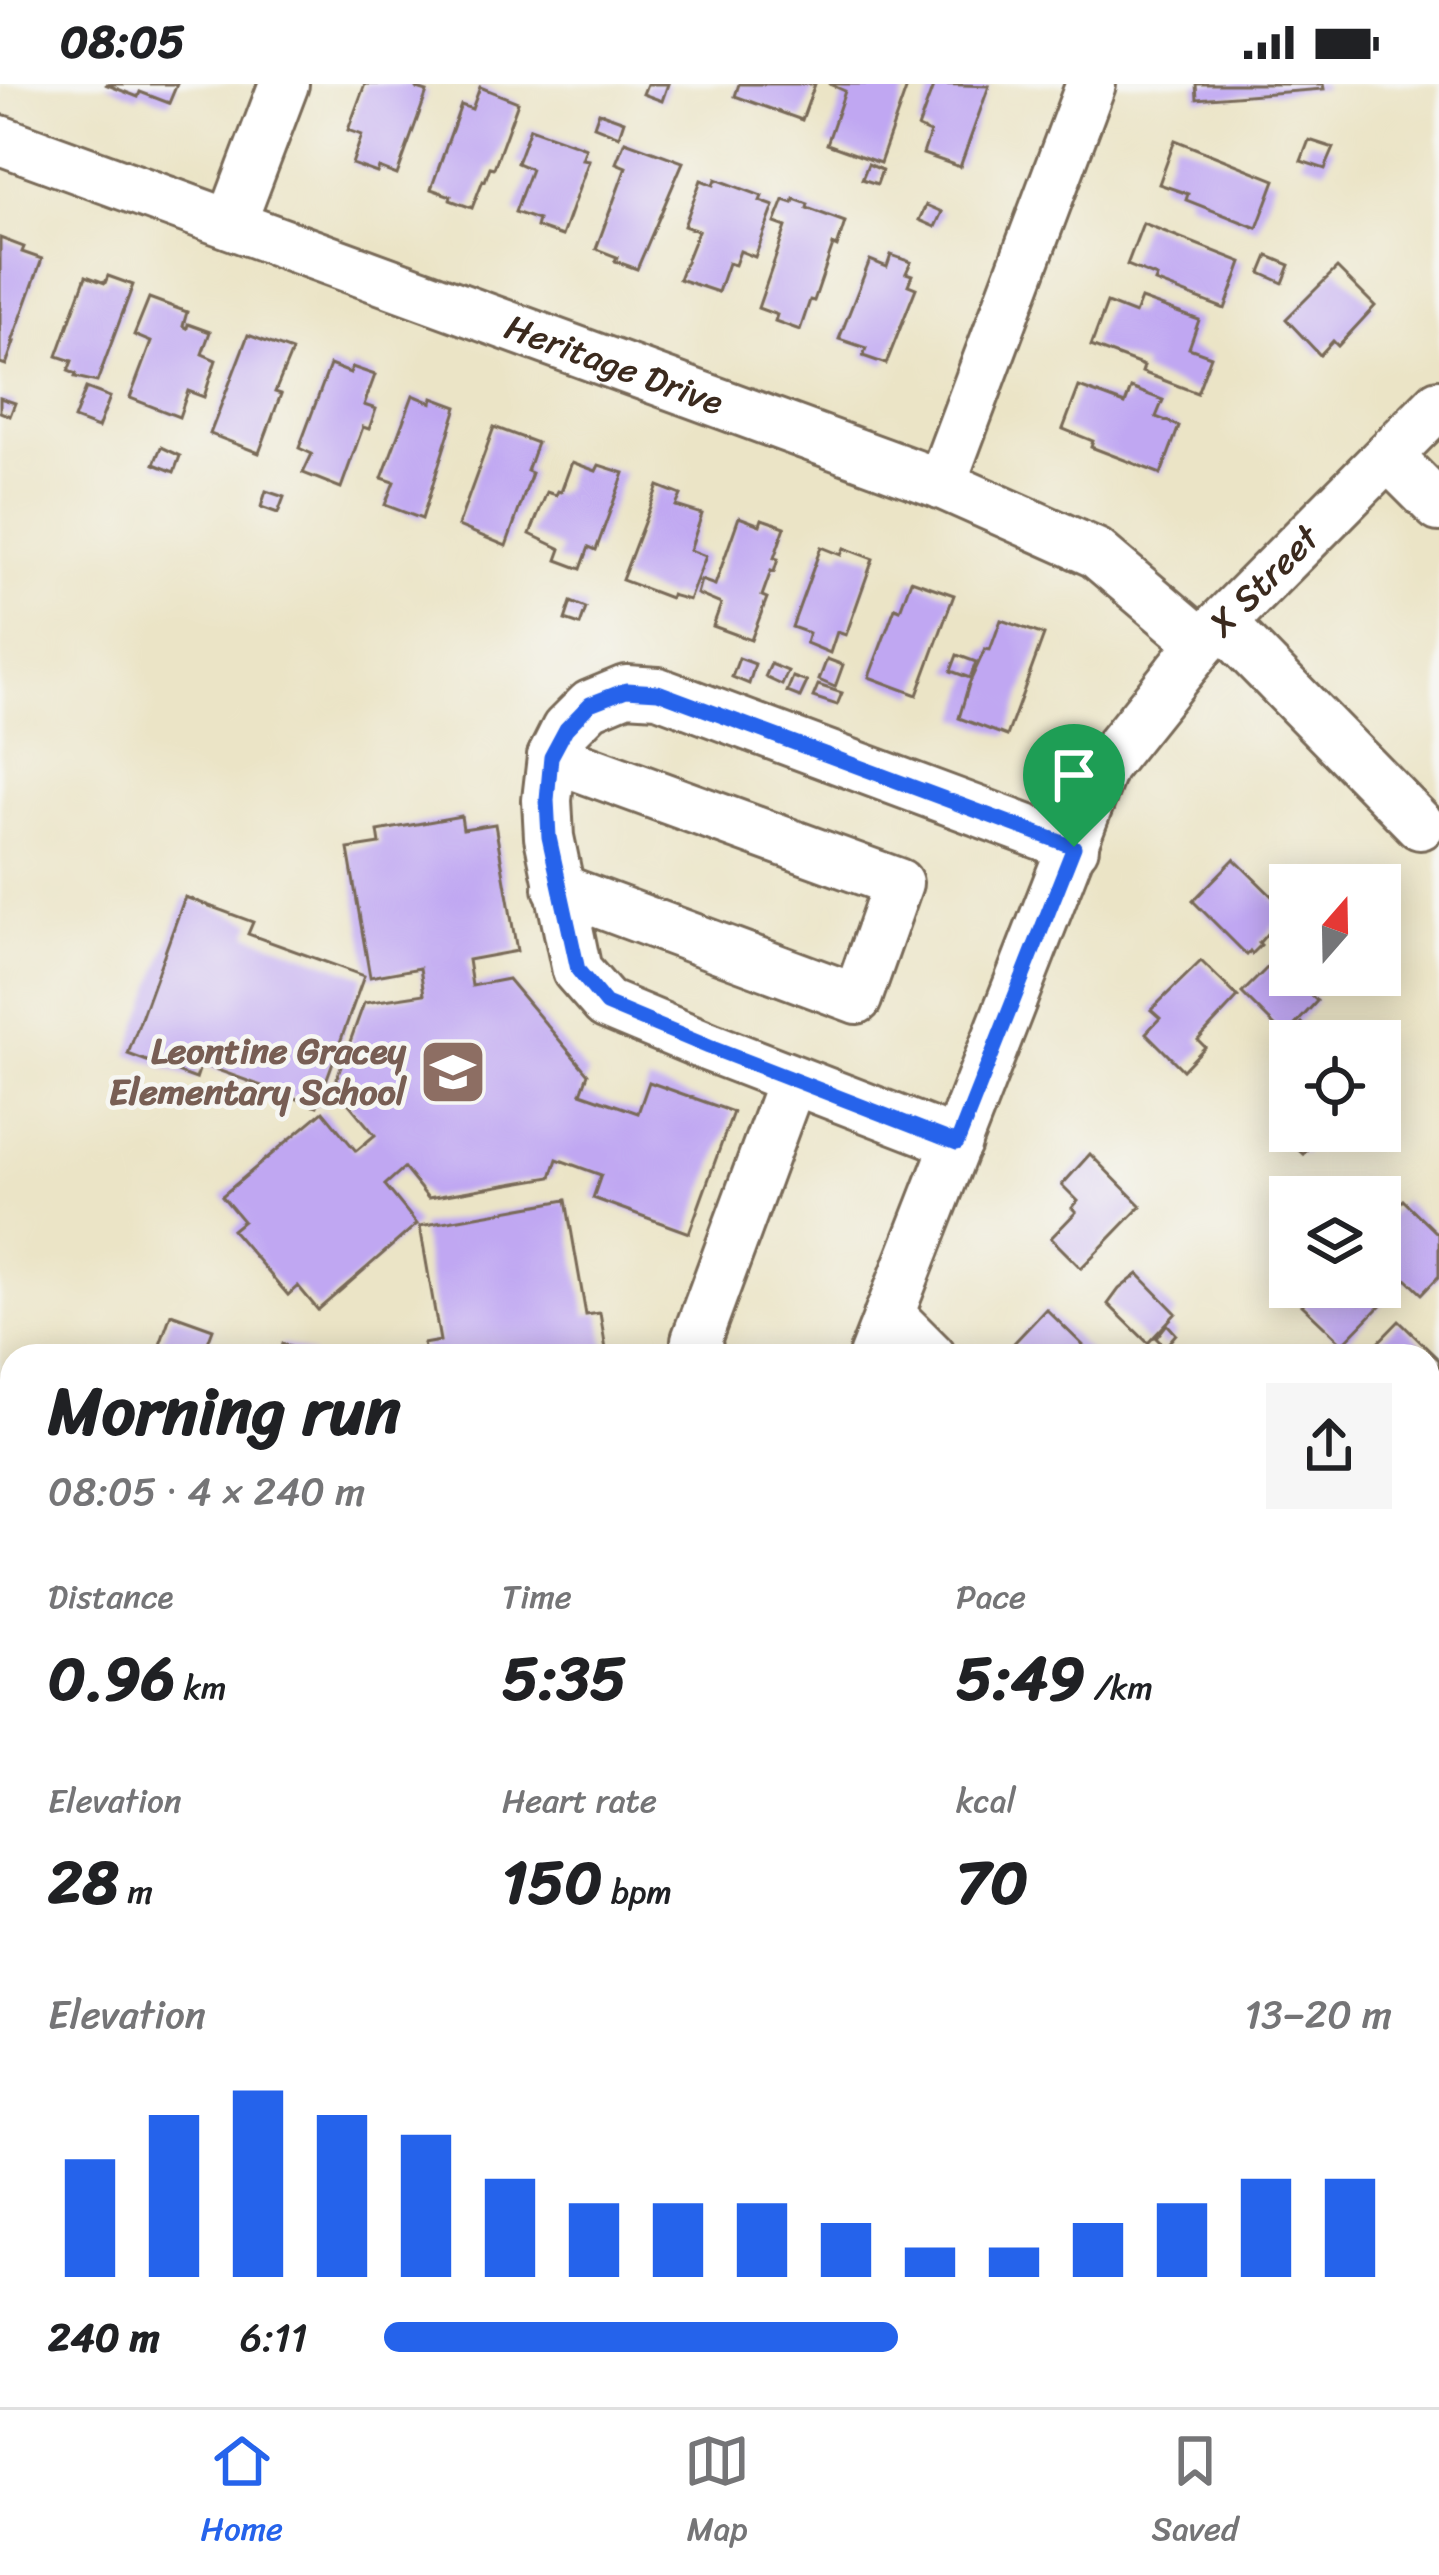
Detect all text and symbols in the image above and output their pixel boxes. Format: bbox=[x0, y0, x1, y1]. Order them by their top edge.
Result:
text: 08:05 bbox=[60, 2, 185, 82]
street label: Heritage Drive bbox=[496, 295, 733, 434]
street label: X Street bbox=[1191, 508, 1336, 653]
pin bbox=[1023, 724, 1125, 847]
icon: arrive bbox=[1041, 742, 1107, 808]
north arrow bbox=[1269, 864, 1401, 996]
map controls bbox=[1269, 864, 1401, 1308]
place label: Leontine Gracey Elementary School bbox=[109, 1019, 408, 1124]
button: locate bbox=[1269, 1020, 1401, 1152]
school or university icon: Leontine Gracey Elementary School bbox=[418, 1037, 488, 1107]
button: layers bbox=[1269, 1176, 1401, 1308]
text: Morning run bbox=[48, 1353, 401, 1470]
button: share bbox=[1266, 1383, 1392, 1509]
text: 08:05 · 4 × 240 m bbox=[48, 1457, 365, 1526]
text: Distance bbox=[48, 1568, 173, 1626]
text: Time bbox=[502, 1568, 572, 1626]
text: Pace bbox=[956, 1568, 1026, 1626]
text: 0.96 bbox=[48, 1626, 175, 1732]
text: 5:35 bbox=[502, 1626, 626, 1732]
text: 5:49 bbox=[956, 1626, 1085, 1732]
text: km bbox=[175, 1659, 226, 1717]
text: /km bbox=[1085, 1659, 1153, 1717]
text: Elevation bbox=[48, 1772, 182, 1830]
text: Heart rate bbox=[502, 1772, 657, 1830]
text: kcal bbox=[956, 1772, 1016, 1830]
text: 28 bbox=[48, 1830, 119, 1936]
text: 150 bbox=[502, 1830, 602, 1936]
text: 70 bbox=[956, 1830, 1028, 1936]
text: m bbox=[119, 1863, 153, 1921]
text: bpm bbox=[602, 1863, 672, 1921]
text: Elevation bbox=[48, 1980, 206, 2049]
text: 13–20 m bbox=[1245, 1980, 1392, 2049]
text: 240 m bbox=[48, 2303, 160, 2372]
text: 6:11 bbox=[240, 2303, 307, 2372]
tab: Home bbox=[201, 2428, 283, 2558]
tab: Map bbox=[684, 2428, 750, 2558]
tab: Saved bbox=[1151, 2428, 1238, 2558]

